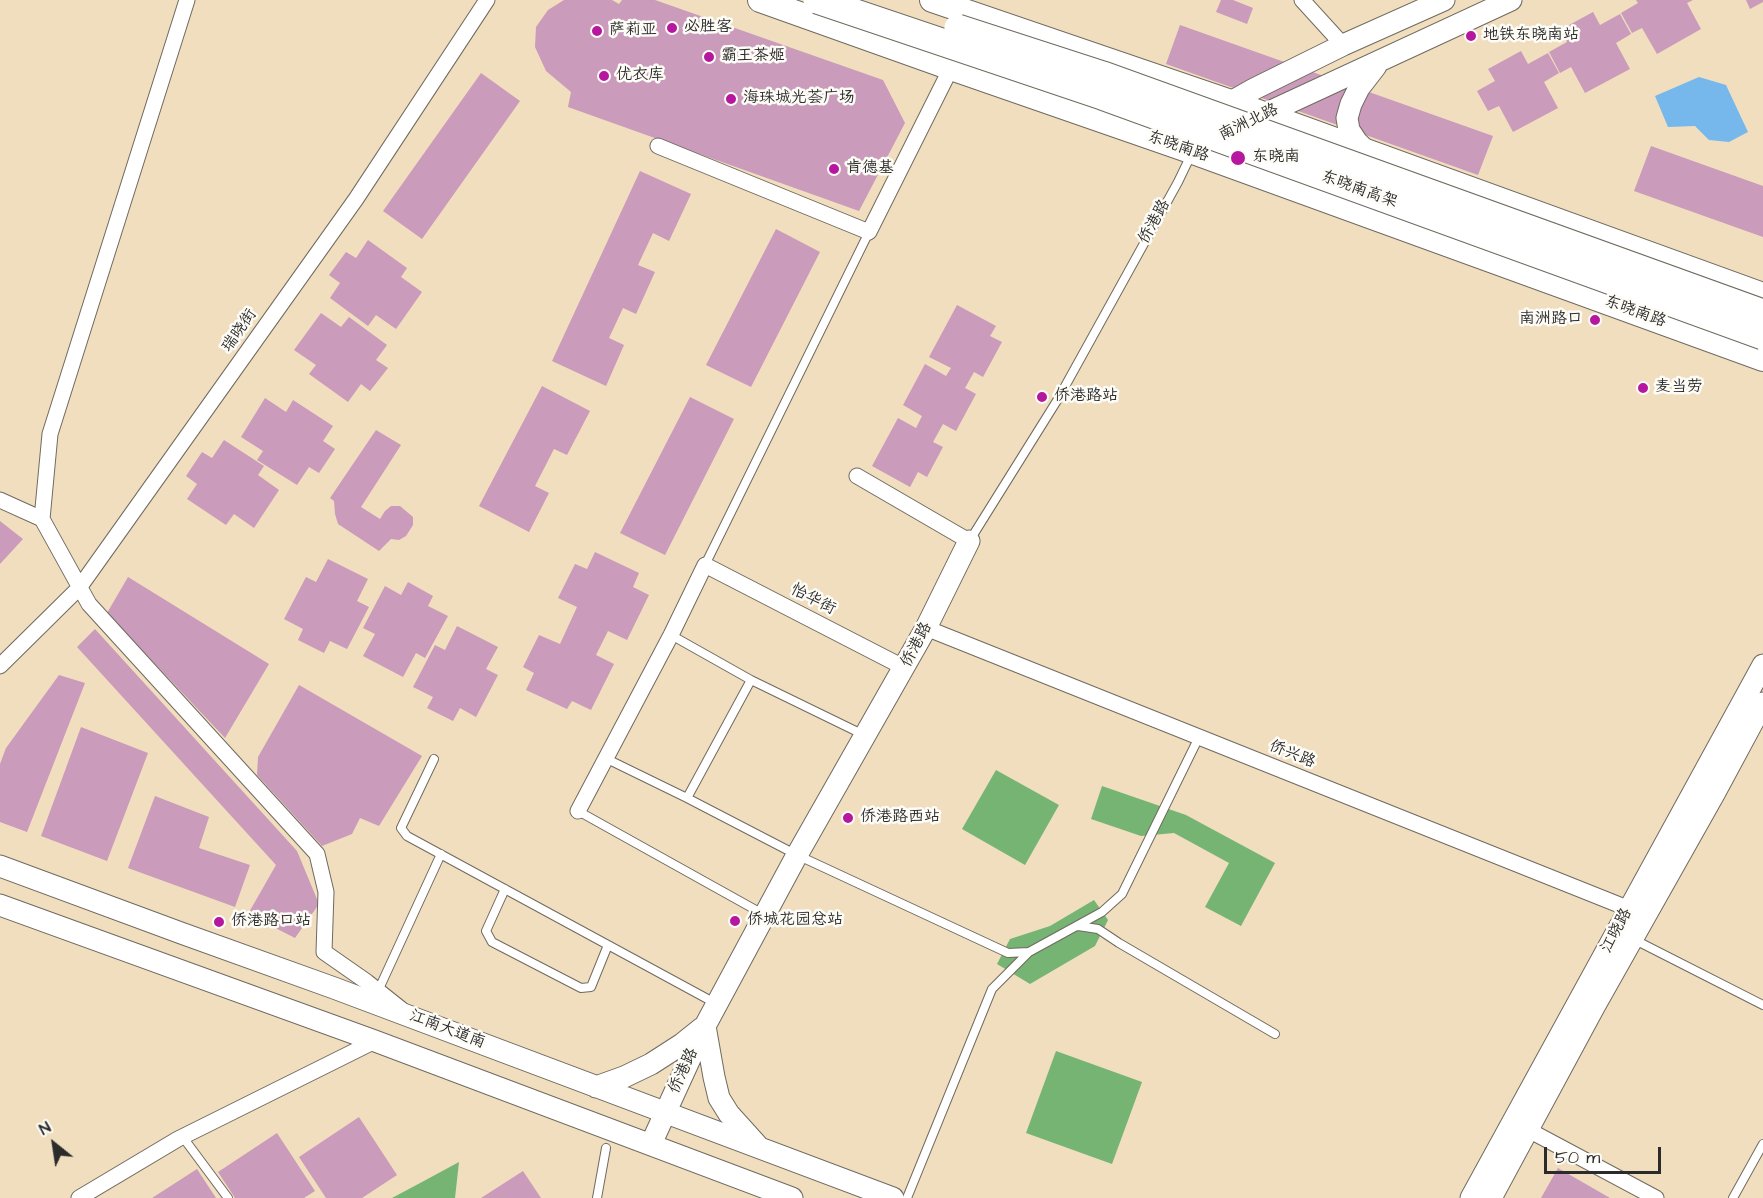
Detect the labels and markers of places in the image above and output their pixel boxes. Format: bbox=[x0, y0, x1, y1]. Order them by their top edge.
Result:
place label: 必胜客 bbox=[684, 18, 732, 38]
place label: 萨莉亚 bbox=[609, 21, 657, 41]
marker: 必胜客 bbox=[665, 21, 679, 35]
marker: 萨莉亚 bbox=[590, 24, 604, 38]
place label: 地铁东晓南站 bbox=[1483, 26, 1579, 46]
marker: 地铁东晓南站 bbox=[1464, 29, 1478, 43]
place label: 霸王茶姬 bbox=[721, 47, 785, 67]
marker: 霸王茶姬 bbox=[702, 50, 716, 64]
place label: 优衣库 bbox=[616, 66, 664, 86]
marker: 优衣库 bbox=[597, 69, 611, 83]
place label: 海珠城光荟广场 bbox=[743, 89, 855, 109]
marker: 海珠城光荟广场 bbox=[724, 92, 738, 106]
place label: 东晓南 bbox=[1252, 148, 1300, 168]
marker: 东晓南 bbox=[1229, 149, 1247, 167]
place label: 肯德基 bbox=[846, 159, 894, 179]
marker: 肯德基 bbox=[827, 162, 841, 176]
place label: 南洲路口 bbox=[1519, 310, 1583, 330]
marker: 南洲路口 bbox=[1588, 313, 1602, 327]
place label: 麦当劳 bbox=[1655, 378, 1703, 398]
marker: 麦当劳 bbox=[1636, 381, 1650, 395]
place label: 侨港路站 bbox=[1054, 387, 1118, 407]
marker: 侨港路站 bbox=[1035, 390, 1049, 404]
place label: 侨港路西站 bbox=[860, 808, 940, 828]
marker: 侨港路西站 bbox=[841, 811, 855, 825]
place label: 侨城花园总站 bbox=[747, 911, 843, 931]
place label: 侨港路口站 bbox=[231, 912, 311, 932]
marker: 侨城花园总站 bbox=[728, 914, 742, 928]
marker: 侨港路口站 bbox=[212, 915, 226, 929]

